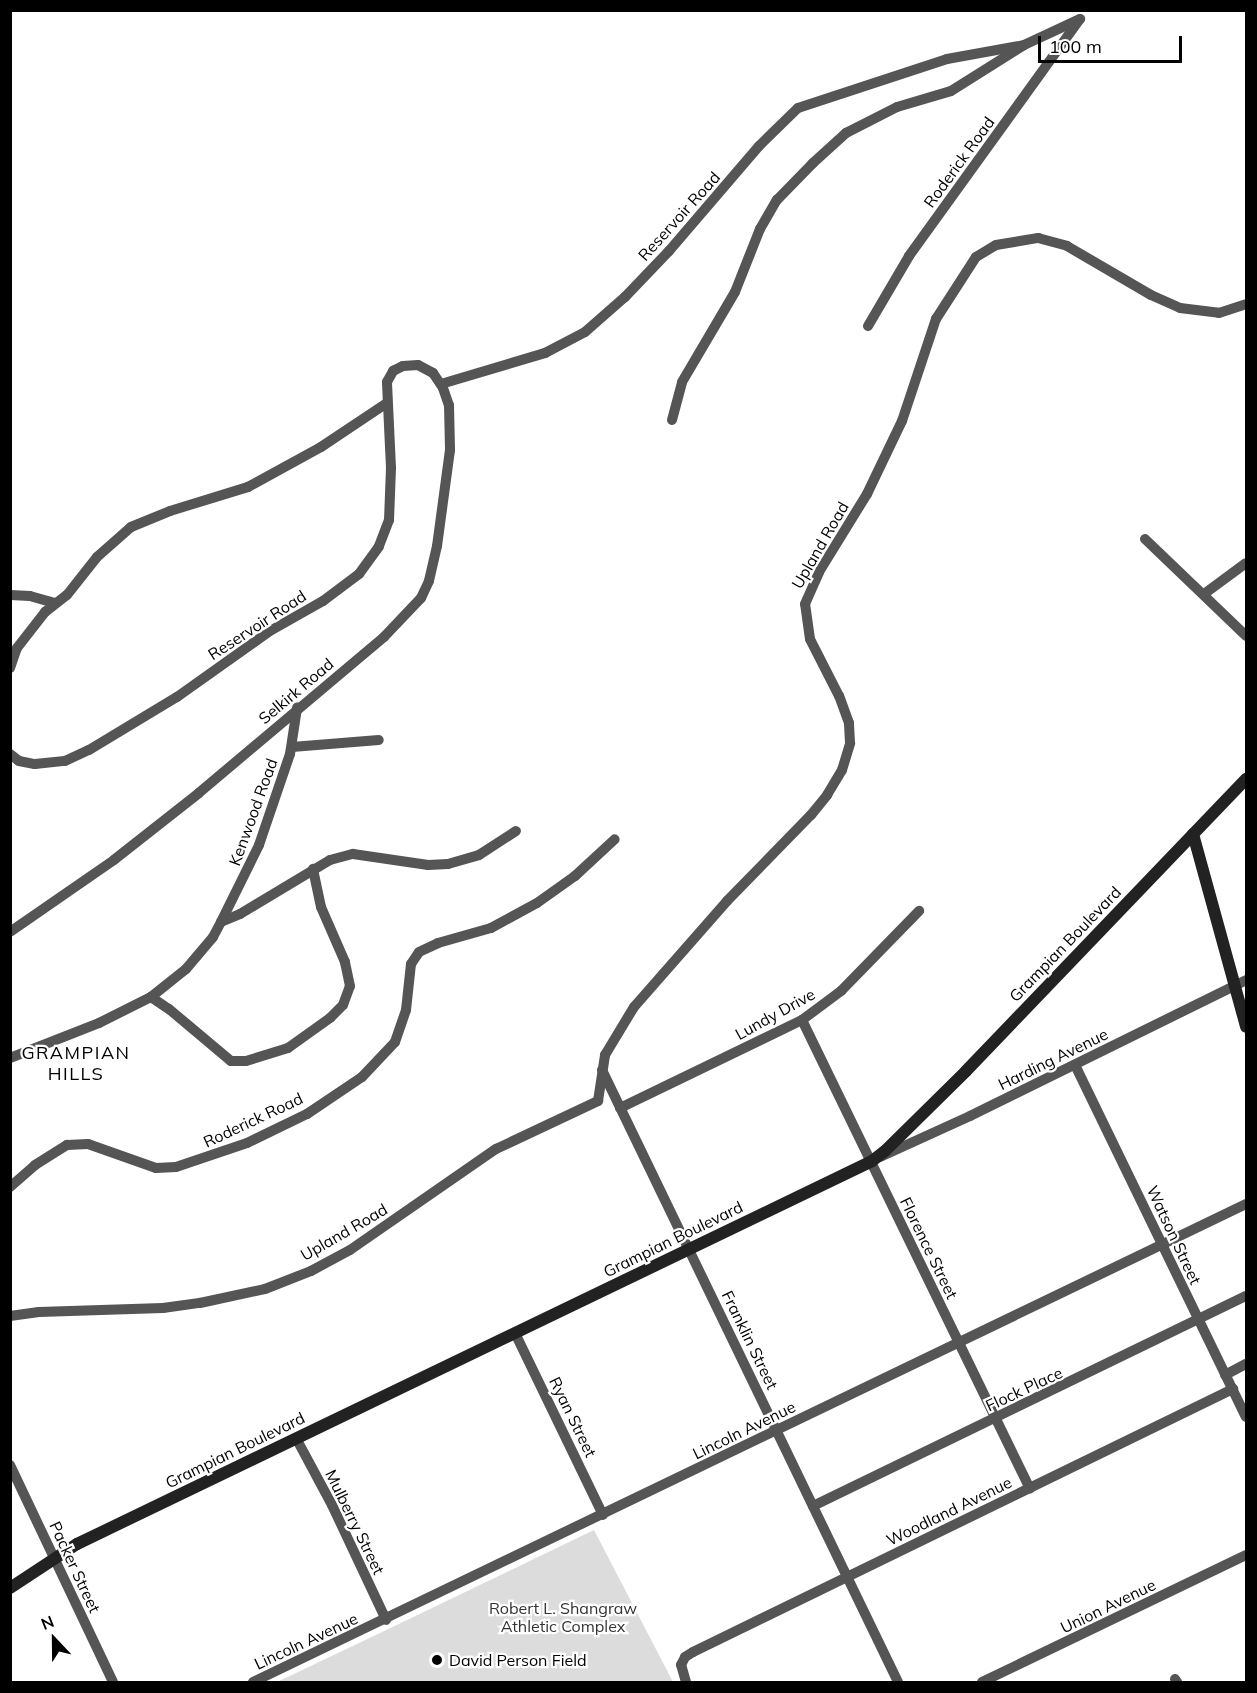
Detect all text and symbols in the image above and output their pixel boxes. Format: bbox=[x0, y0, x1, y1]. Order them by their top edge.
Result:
scale bar bbox=[1041, 24, 1185, 62]
text: 100 m bbox=[1049, 35, 1102, 58]
street label: Roderick Road bbox=[920, 113, 998, 211]
street label: Reservoir Road bbox=[634, 168, 724, 264]
street label: Upland Road bbox=[787, 498, 853, 592]
street label: Reservoir Road bbox=[204, 586, 310, 664]
street label: Selkirk Road bbox=[255, 654, 337, 728]
street label: Kenwood Road bbox=[225, 756, 281, 868]
street label: Grampian Boulevard bbox=[1005, 882, 1125, 1006]
street label: Lundy Drive bbox=[732, 984, 818, 1044]
street label: Harding Avenue bbox=[995, 1024, 1111, 1094]
district label: GRAMPIAN HILLS bbox=[21, 1043, 131, 1086]
street label: Roderick Road bbox=[200, 1089, 306, 1151]
street label: Watson Street bbox=[1143, 1182, 1205, 1288]
street label: Florence Street bbox=[896, 1194, 962, 1302]
street label: Grampian Boulevard bbox=[600, 1197, 746, 1281]
street label: Upland Road bbox=[297, 1199, 391, 1265]
street label: Franklin Street bbox=[718, 1288, 782, 1392]
street label: Flock Place bbox=[983, 1363, 1065, 1415]
street label: Ryan Street bbox=[545, 1374, 601, 1460]
street label: Lincoln Avenue bbox=[690, 1397, 798, 1463]
street label: Grampian Boulevard bbox=[162, 1408, 308, 1492]
street label: Mulberry Street bbox=[321, 1467, 389, 1577]
street label: Woodland Avenue bbox=[883, 1472, 1015, 1550]
street label: Packer Street bbox=[45, 1518, 105, 1616]
street label: Union Avenue bbox=[1057, 1575, 1159, 1637]
park label: Robert L. Shangraw Athletic Complex bbox=[489, 1598, 637, 1636]
north arrow bbox=[24, 1609, 84, 1669]
street label: Lincoln Avenue bbox=[251, 1609, 361, 1673]
text: N bbox=[38, 1611, 57, 1634]
place label: David Person Field bbox=[449, 1650, 587, 1670]
marker: David Person Field bbox=[430, 1653, 444, 1667]

